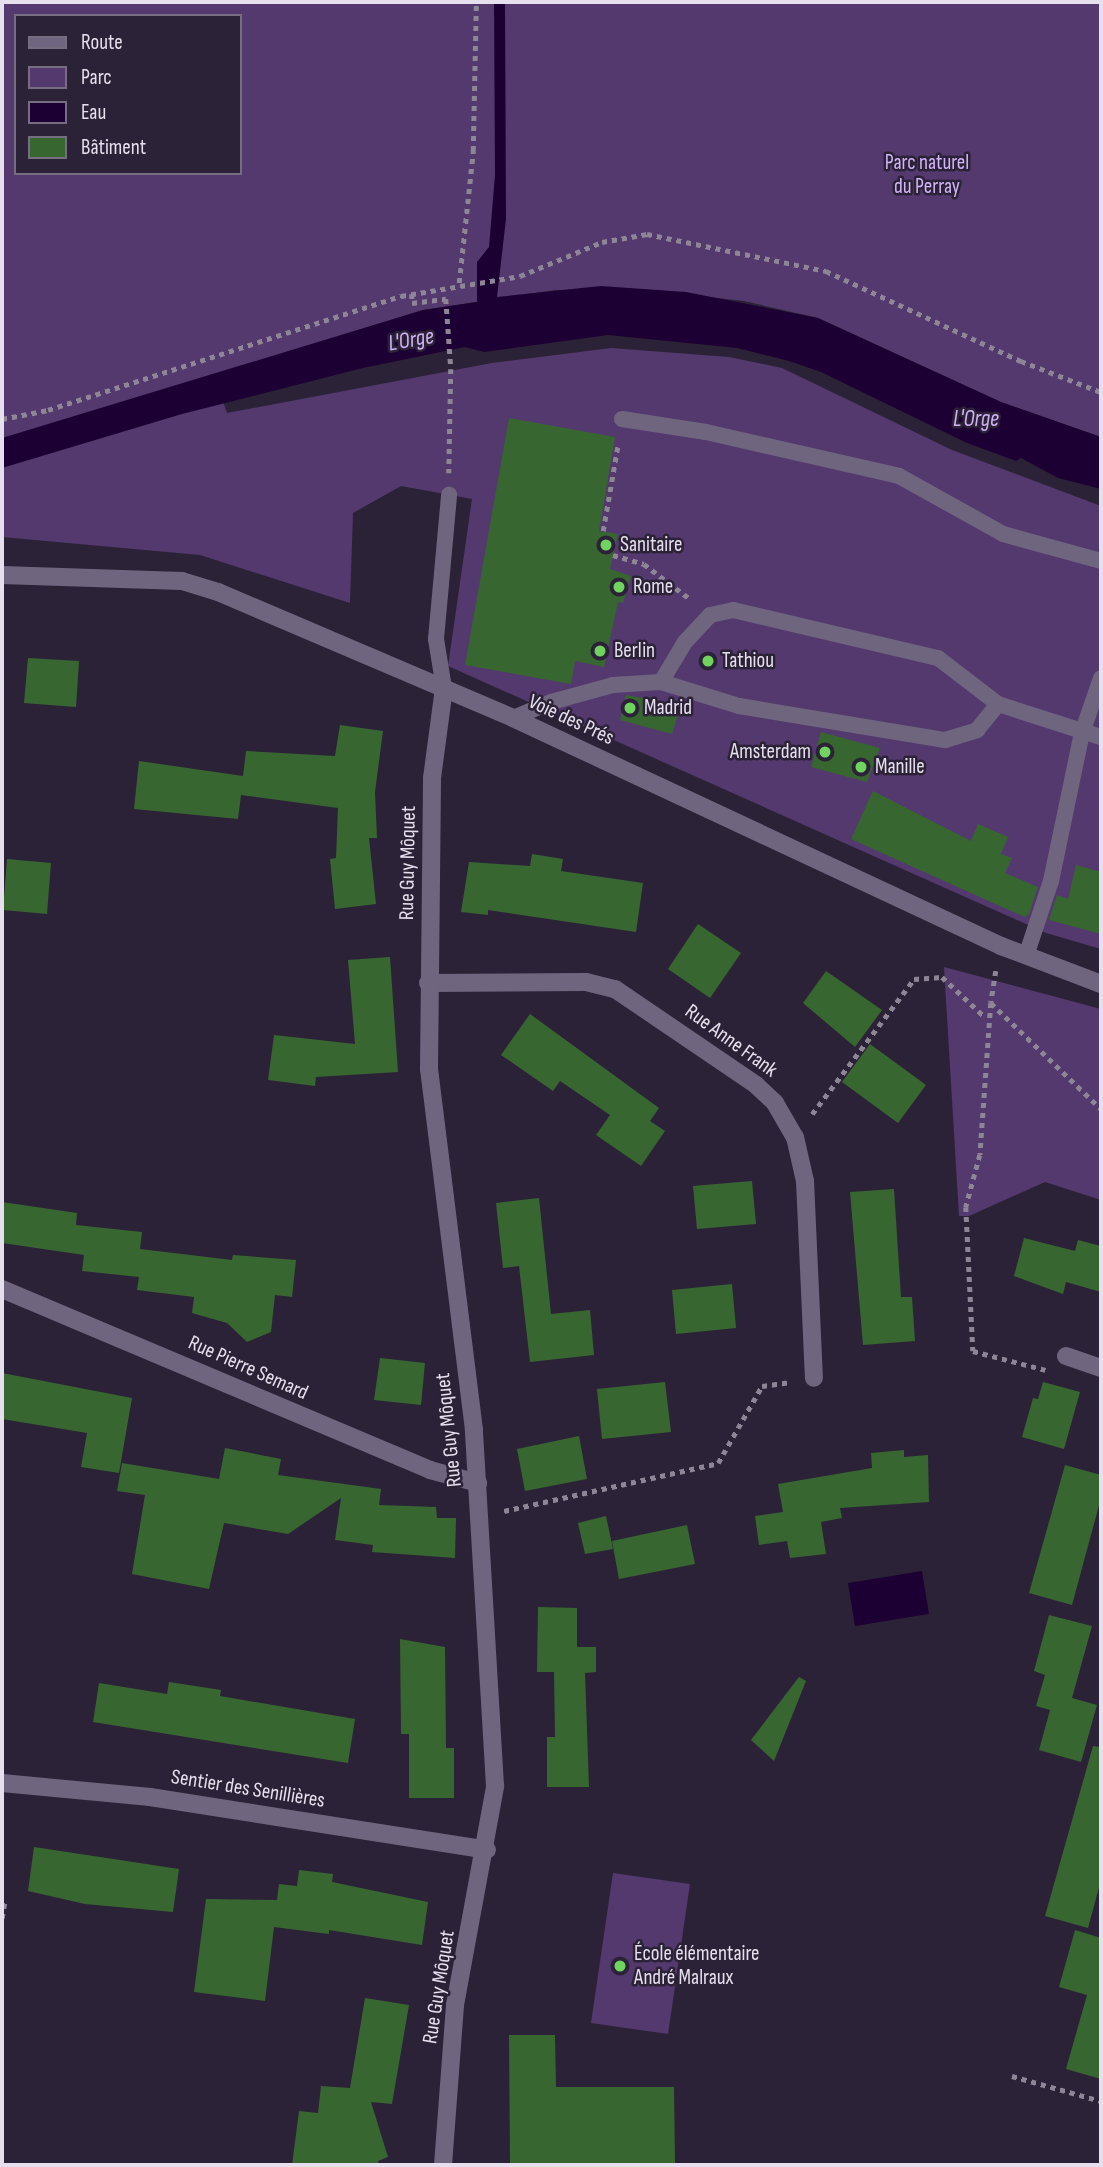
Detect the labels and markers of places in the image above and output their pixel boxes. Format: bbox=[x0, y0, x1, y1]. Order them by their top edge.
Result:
place label: Sanitaire bbox=[620, 532, 682, 558]
marker: Sanitaire bbox=[598, 537, 614, 553]
place label: Rome bbox=[633, 574, 673, 600]
marker: Rome bbox=[611, 579, 627, 595]
place label: Berlin bbox=[614, 638, 655, 664]
marker: Berlin bbox=[592, 643, 608, 659]
place label: Tathiou bbox=[722, 648, 774, 674]
marker: Tathiou bbox=[700, 653, 716, 669]
place label: Madrid bbox=[644, 695, 692, 721]
marker: Madrid bbox=[622, 700, 638, 716]
place label: Amsterdam bbox=[730, 739, 811, 765]
marker: Amsterdam bbox=[817, 744, 833, 760]
place label: Manille bbox=[875, 754, 925, 780]
marker: Manille bbox=[853, 759, 869, 775]
place label: École élémentaire André Malraux bbox=[634, 1941, 760, 1991]
marker: École élémentaire André Malraux bbox=[612, 1958, 628, 1974]

